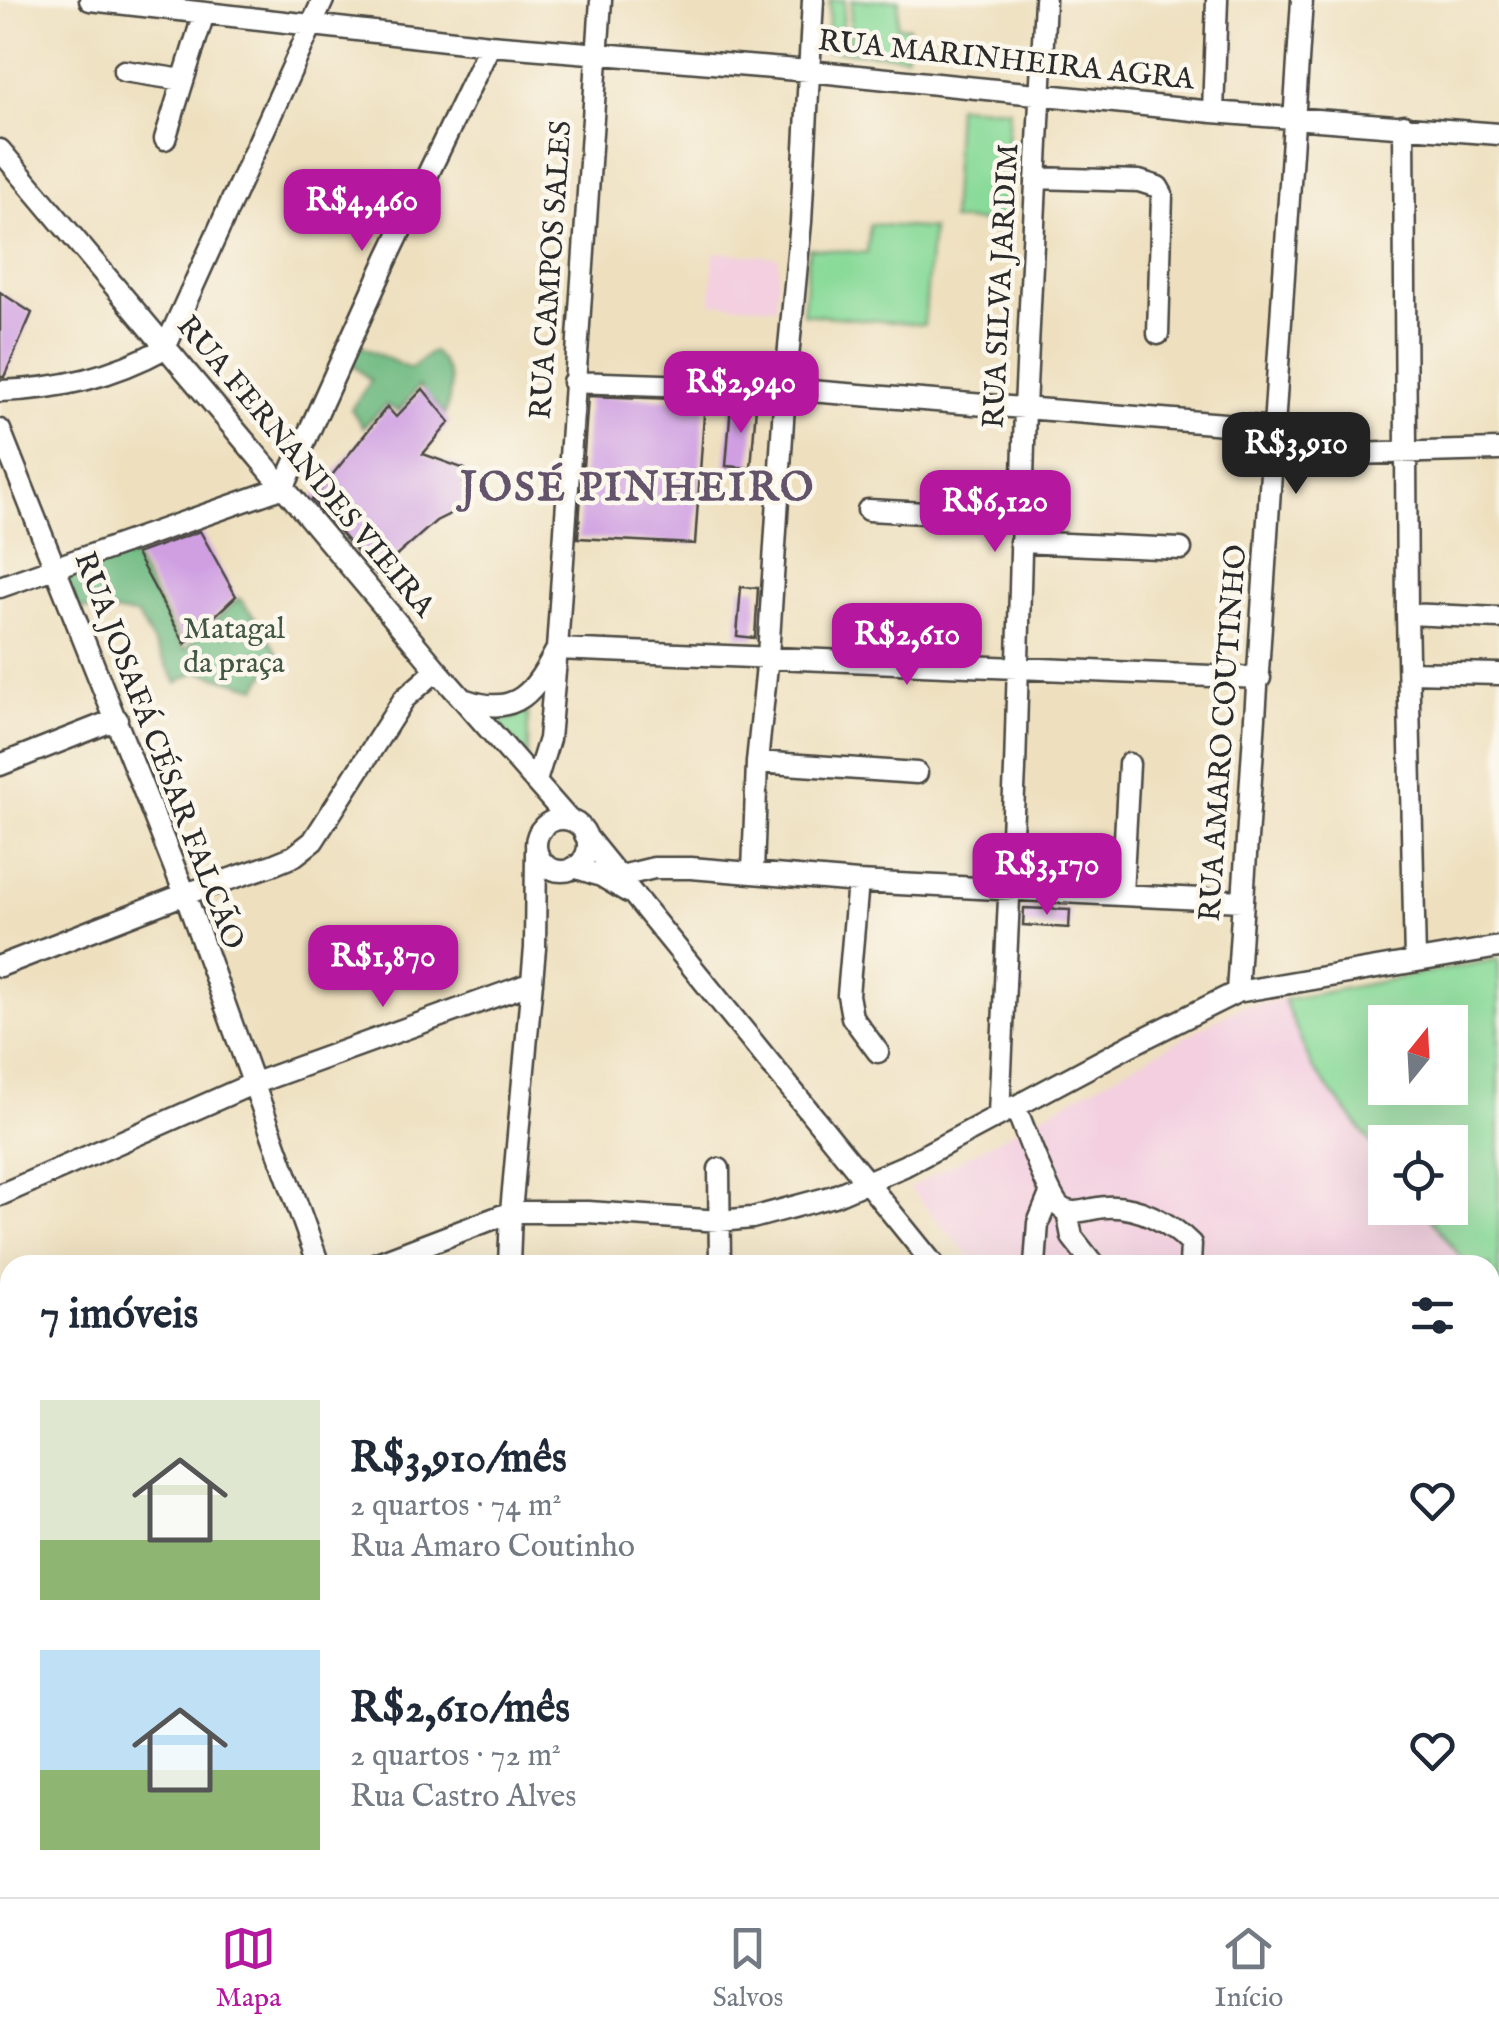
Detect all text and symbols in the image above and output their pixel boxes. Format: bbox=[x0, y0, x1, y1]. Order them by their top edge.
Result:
street label: RUA MARINHEIRA AGRA bbox=[816, 22, 1197, 100]
street label: RUA CAMPOS SALES bbox=[523, 119, 581, 421]
street label: RUA SILVA JARDIM bbox=[976, 142, 1028, 430]
pin: R$4,460 bbox=[270, 169, 454, 254]
text: R$4,460 bbox=[306, 181, 418, 222]
street label: RUA FERNANDES VIEIRA bbox=[168, 308, 443, 626]
pin: R$2,940 bbox=[649, 351, 833, 436]
text: R$2,940 bbox=[686, 363, 796, 404]
pin: R$3,910 bbox=[1204, 412, 1388, 497]
text: R$3,910 bbox=[1244, 424, 1348, 465]
district label: JOSÉ PINHEIRO bbox=[455, 462, 816, 515]
pin: R$6,120 bbox=[903, 470, 1087, 555]
text: R$6,120 bbox=[942, 482, 1048, 523]
street label: RUA AMARO COUTINHO bbox=[1192, 543, 1256, 923]
street label: RUA JOSAFÁ CÉSAR FALCÃO bbox=[64, 546, 252, 955]
pin: R$2,610 bbox=[815, 603, 999, 688]
park label: Matagal da praça bbox=[183, 611, 286, 683]
text: R$2,610 bbox=[854, 615, 960, 656]
pin: R$3,170 bbox=[955, 833, 1139, 918]
text: R$3,170 bbox=[995, 845, 1099, 886]
pin: R$1,870 bbox=[291, 925, 475, 1010]
text: R$1,870 bbox=[330, 937, 436, 978]
north arrow bbox=[1368, 1005, 1468, 1105]
map controls bbox=[1368, 1005, 1468, 1225]
button: locate bbox=[1368, 1125, 1468, 1225]
icon: filters bbox=[1405, 1288, 1460, 1343]
text: 7 imóveis bbox=[40, 1289, 198, 1342]
text: R$3,910/mês bbox=[350, 1433, 567, 1486]
icon: home bbox=[120, 1440, 240, 1560]
icon: heart bbox=[1405, 1473, 1460, 1528]
text: 2 quartos · 74 m² bbox=[350, 1486, 562, 1527]
text: Rua Amaro Coutinho bbox=[350, 1527, 635, 1568]
text: R$2,610/mês bbox=[350, 1683, 570, 1736]
icon: home bbox=[120, 1690, 240, 1810]
icon: heart bbox=[1405, 1723, 1460, 1778]
text: 2 quartos · 72 m² bbox=[350, 1736, 561, 1777]
text: Rua Castro Alves bbox=[350, 1777, 576, 1818]
tab: Mapa bbox=[216, 1921, 281, 2016]
tab: Salvos bbox=[713, 1921, 783, 2016]
tab: Início bbox=[1215, 1921, 1283, 2016]

